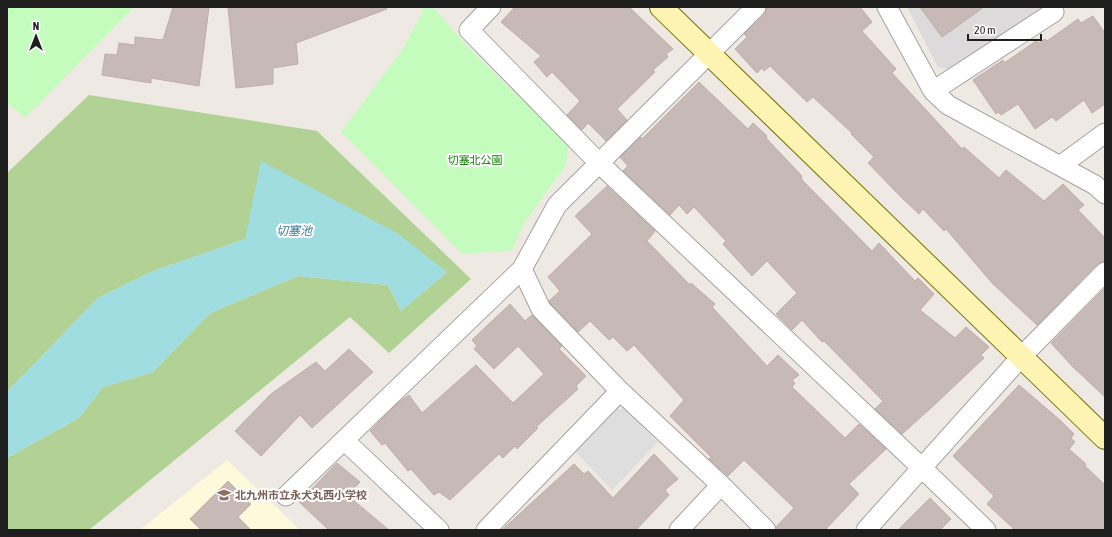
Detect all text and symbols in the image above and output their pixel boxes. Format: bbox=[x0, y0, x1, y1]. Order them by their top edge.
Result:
north arrow bbox=[16, 16, 56, 56]
scale bar bbox=[968, 16, 1041, 42]
text: N bbox=[33, 20, 39, 32]
text: 20 m bbox=[974, 23, 996, 37]
park label: 切塞北公園 bbox=[448, 154, 503, 166]
water label: 切塞池 bbox=[276, 224, 313, 238]
school or university icon: 北九州市立永犬丸西小学校 bbox=[216, 487, 232, 503]
place label: 北九州市立永犬丸西小学校 bbox=[235, 489, 367, 501]

